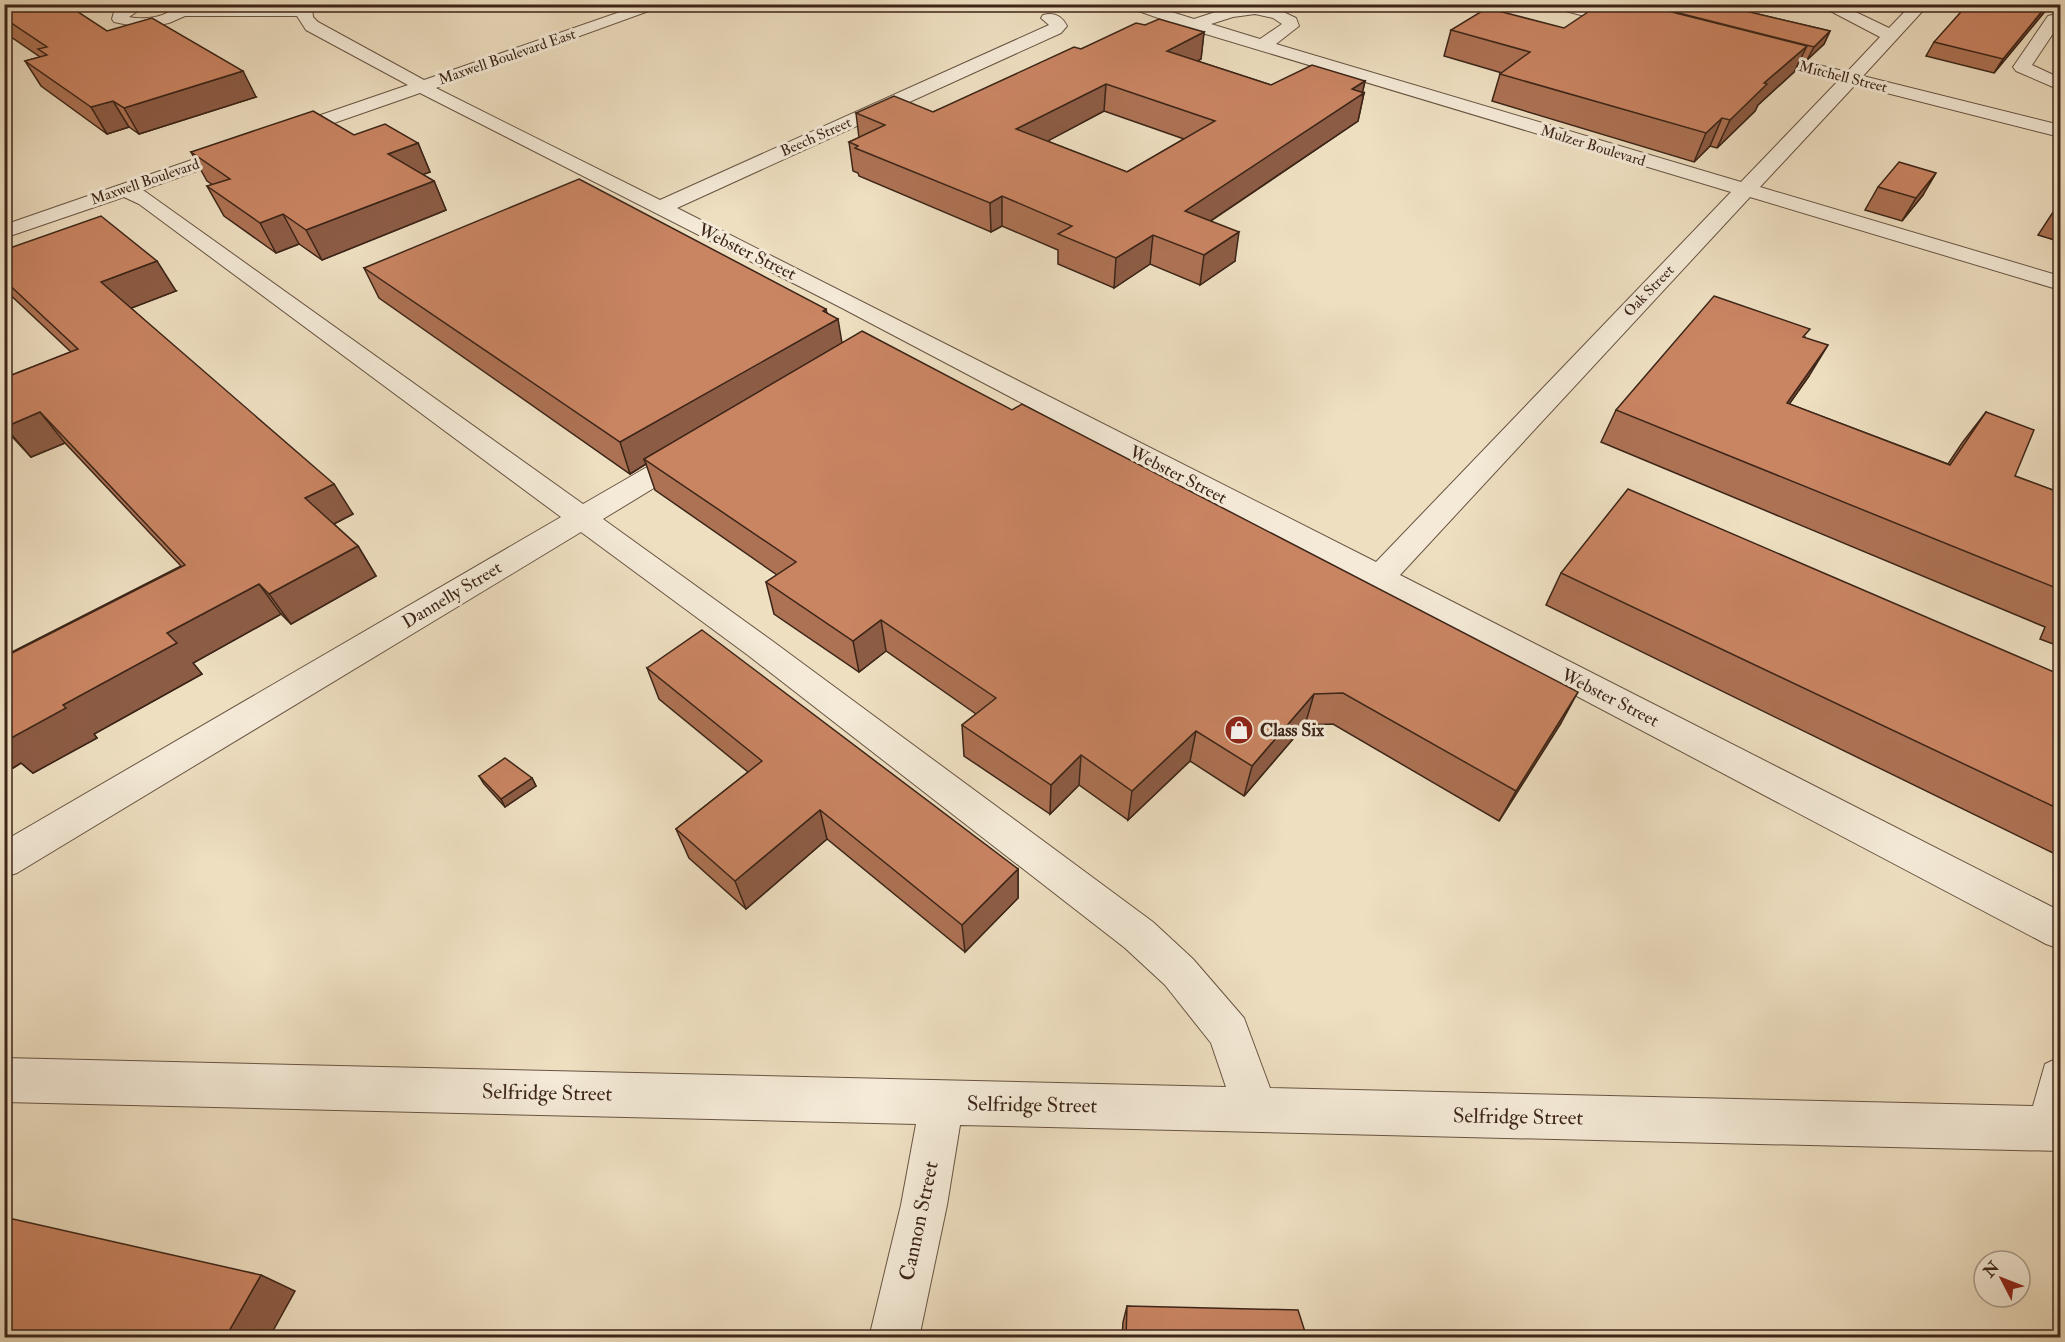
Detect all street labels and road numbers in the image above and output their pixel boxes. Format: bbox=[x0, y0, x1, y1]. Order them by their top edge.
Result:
street label: Maxwell Boulevard East bbox=[436, 25, 578, 89]
street label: Mitchell Street bbox=[1797, 57, 1889, 97]
street label: Beech Street bbox=[778, 113, 855, 161]
street label: Mulzer Boulevard bbox=[1538, 121, 1648, 171]
street label: Maxwell Boulevard bbox=[88, 154, 202, 210]
street label: Webster Street bbox=[693, 218, 800, 286]
street label: Oak Street bbox=[1620, 261, 1678, 321]
street label: Webster Street bbox=[1124, 440, 1231, 509]
street label: Dannelly Street bbox=[398, 556, 506, 634]
street label: Webster Street bbox=[1556, 663, 1663, 732]
street label: Selfridge Street bbox=[482, 1078, 613, 1108]
street label: Selfridge Street bbox=[967, 1090, 1098, 1120]
street label: Selfridge Street bbox=[1453, 1102, 1584, 1132]
street label: Cannon Street bbox=[893, 1159, 945, 1283]

